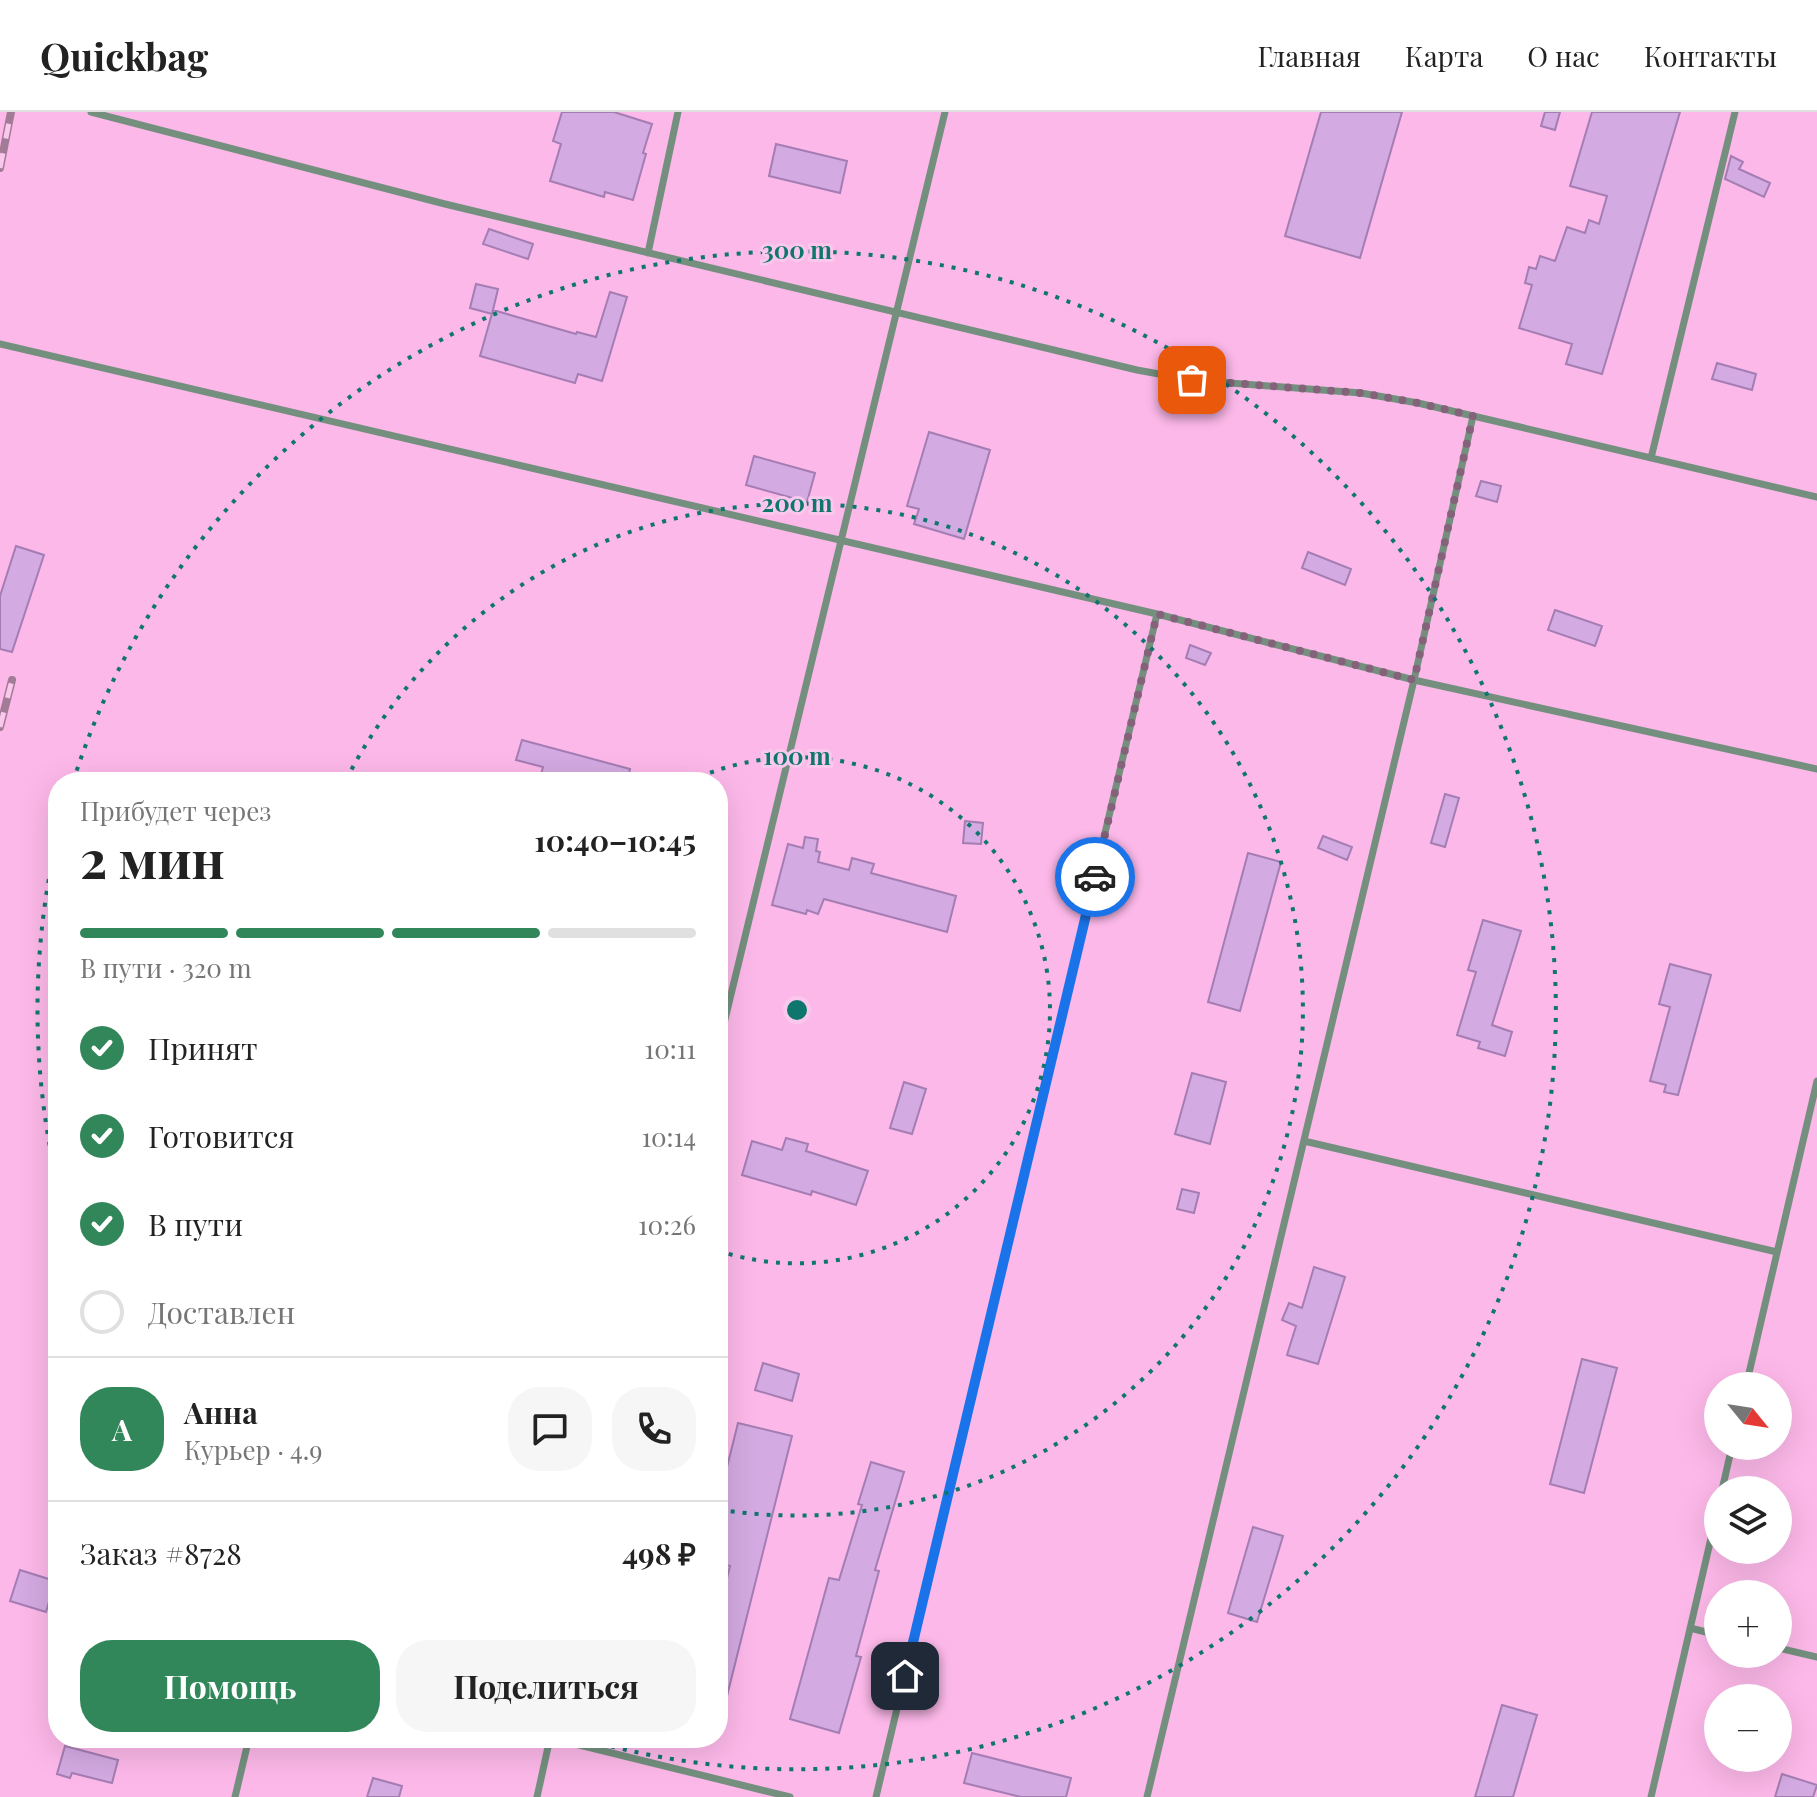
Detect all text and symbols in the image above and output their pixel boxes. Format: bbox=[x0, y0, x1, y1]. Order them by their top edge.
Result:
text: Quickbag bbox=[40, 30, 208, 81]
text: Главная bbox=[1258, 37, 1361, 74]
text: Карта bbox=[1405, 37, 1483, 74]
text: О нас bbox=[1527, 37, 1600, 74]
text: Контакты bbox=[1644, 37, 1777, 74]
text: 300 m bbox=[762, 233, 832, 265]
pin bbox=[1158, 346, 1226, 414]
icon: bag bbox=[1170, 358, 1214, 402]
text: 200 m bbox=[762, 486, 833, 518]
text: 100 m bbox=[763, 739, 831, 771]
text: Прибудет через bbox=[80, 793, 272, 828]
text: 10:40–10:45 bbox=[534, 820, 696, 860]
text: 2 мин bbox=[80, 823, 225, 892]
courier bbox=[1055, 837, 1135, 917]
icon: car bbox=[1073, 855, 1117, 899]
text: В пути · 320 m bbox=[80, 950, 252, 985]
centre of rings bbox=[783, 996, 811, 1024]
icon: check bbox=[80, 1026, 124, 1070]
text: Принят bbox=[148, 1028, 258, 1068]
text: 10:11 bbox=[645, 1031, 696, 1066]
icon: check bbox=[80, 1114, 124, 1158]
text: Готовится bbox=[148, 1116, 294, 1156]
text: 10:14 bbox=[641, 1119, 696, 1154]
icon: check bbox=[80, 1202, 124, 1246]
text: В пути bbox=[148, 1204, 243, 1244]
text: 10:26 bbox=[638, 1207, 696, 1242]
text: Доставлен bbox=[148, 1292, 295, 1332]
north arrow bbox=[1704, 1372, 1792, 1460]
map controls bbox=[1704, 1372, 1792, 1772]
button: chat bbox=[508, 1387, 592, 1471]
button: phone bbox=[612, 1387, 696, 1471]
text: Анна bbox=[184, 1392, 258, 1432]
text: А bbox=[112, 1409, 132, 1449]
text: Курьер · 4.9 bbox=[184, 1432, 323, 1467]
button: layers bbox=[1704, 1476, 1792, 1564]
text: Заказ #8728 bbox=[80, 1533, 242, 1573]
text: 498 ₽ bbox=[622, 1533, 696, 1573]
button: + bbox=[1704, 1580, 1792, 1668]
button: Помощь bbox=[80, 1640, 380, 1732]
button: Поделиться bbox=[396, 1640, 696, 1732]
pin bbox=[871, 1642, 939, 1710]
icon: home bbox=[883, 1654, 927, 1698]
button: − bbox=[1704, 1684, 1792, 1772]

